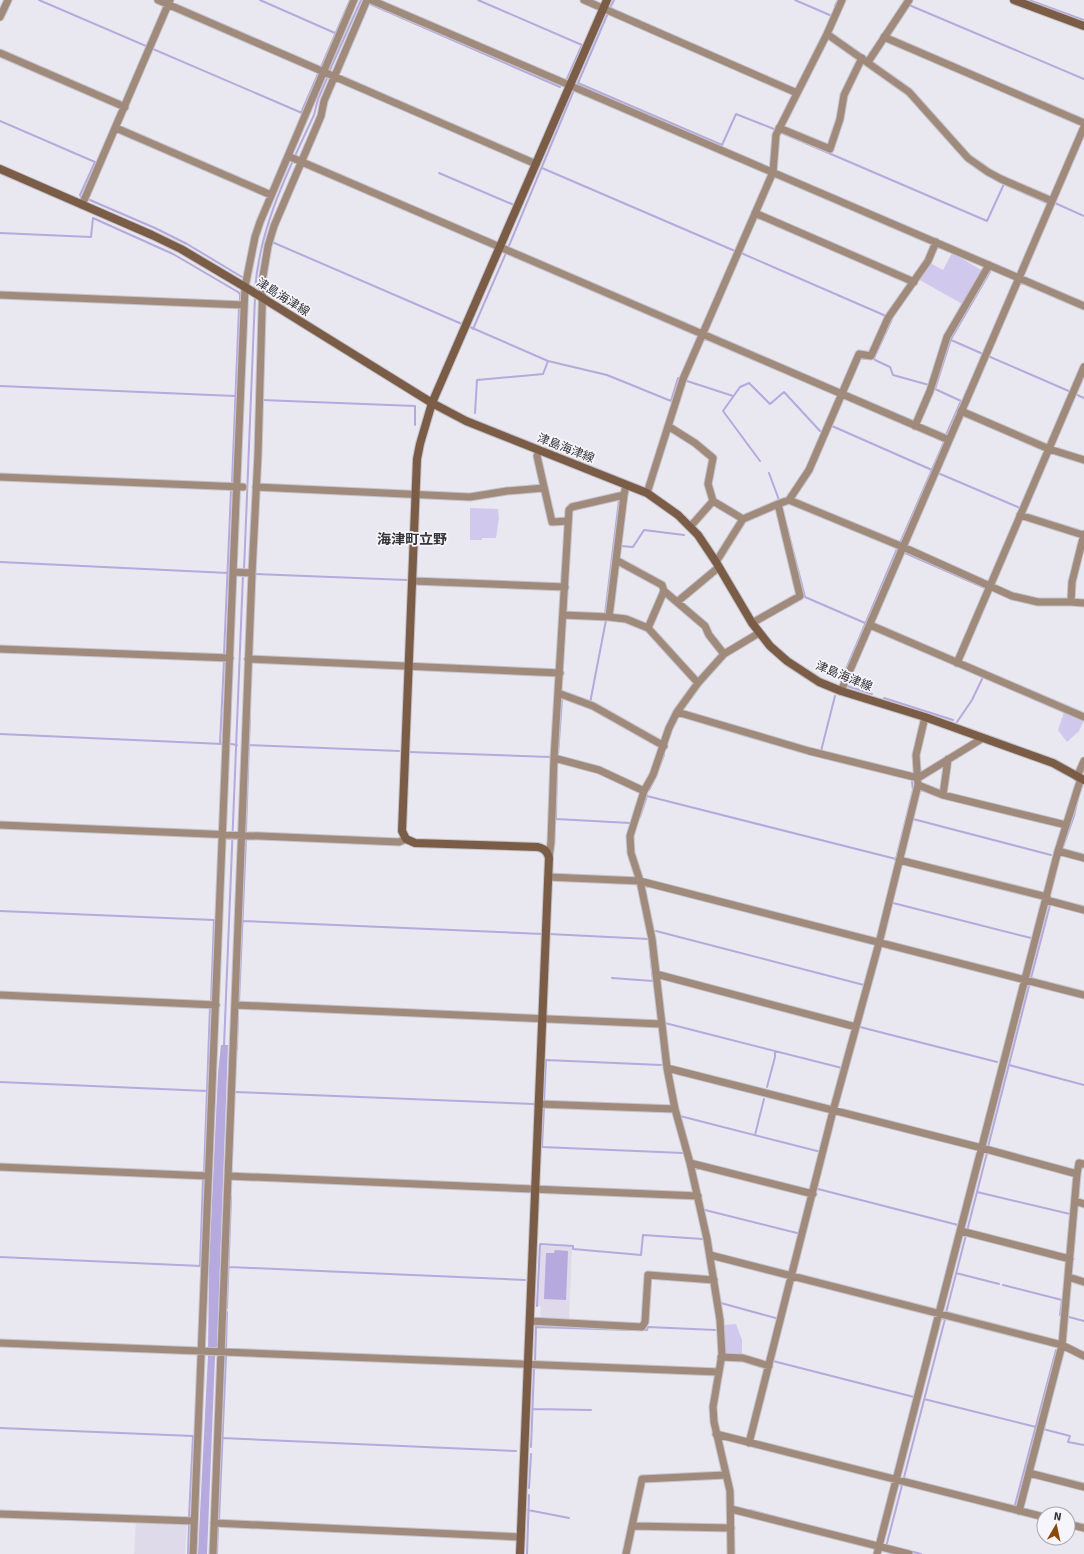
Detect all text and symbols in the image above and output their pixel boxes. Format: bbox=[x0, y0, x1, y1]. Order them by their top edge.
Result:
street label: 津島海津線 bbox=[253, 275, 312, 320]
street label: 津島海津線 bbox=[535, 431, 597, 466]
district label: 海津町立野 bbox=[377, 531, 447, 548]
street label: 津島海津線 bbox=[813, 658, 874, 695]
north arrow bbox=[1036, 1506, 1076, 1546]
text: N bbox=[1053, 1510, 1062, 1524]

